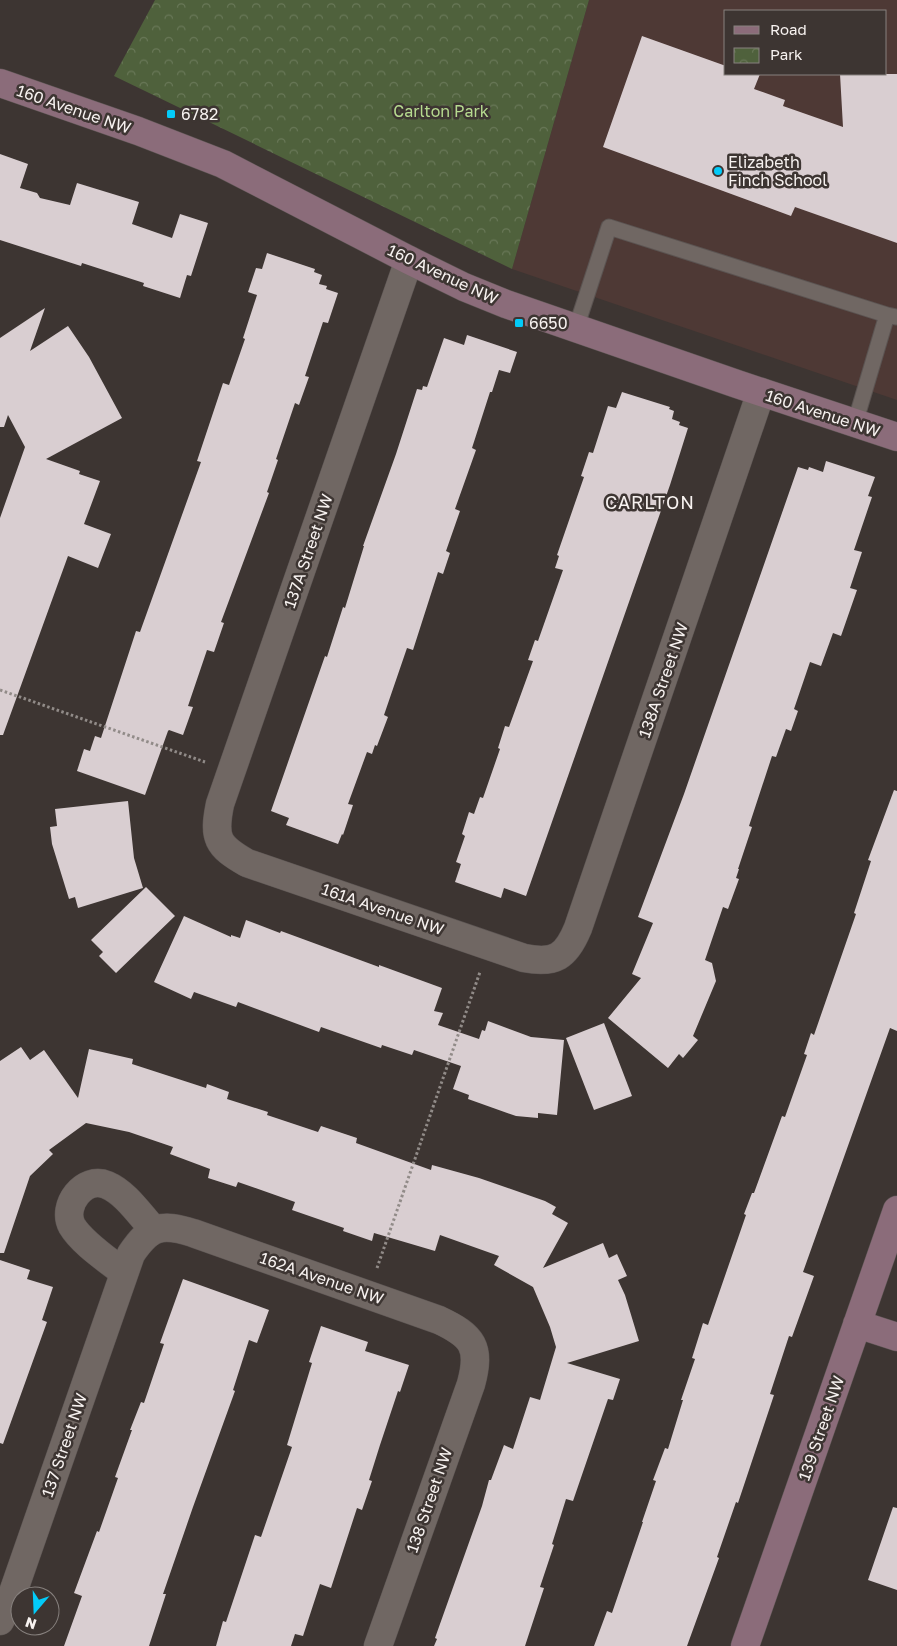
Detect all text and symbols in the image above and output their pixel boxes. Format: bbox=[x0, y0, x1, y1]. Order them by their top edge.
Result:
legend bbox=[724, 10, 887, 75]
text: Road bbox=[770, 20, 807, 38]
text: Park bbox=[770, 45, 803, 63]
street label: 160 Avenue NW bbox=[14, 80, 134, 138]
park label: Carlton Park bbox=[393, 101, 489, 121]
place label: 6782 bbox=[181, 104, 218, 124]
marker: 6782 bbox=[165, 108, 177, 120]
place label: Elizabeth Finch School bbox=[728, 152, 827, 190]
marker: Elizabeth Finch School bbox=[712, 165, 724, 177]
street label: 160 Avenue NW bbox=[385, 240, 501, 308]
place label: 6650 bbox=[529, 313, 568, 333]
marker: 6650 bbox=[513, 317, 525, 329]
street label: 160 Avenue NW bbox=[763, 385, 883, 441]
street label: 137A Street NW bbox=[279, 491, 337, 611]
district label: CARLTON bbox=[605, 491, 695, 513]
street label: 138A Street NW bbox=[634, 620, 692, 740]
street label: 161A Avenue NW bbox=[319, 879, 447, 939]
street label: 162A Avenue NW bbox=[258, 1247, 386, 1309]
street label: 139 Street NW bbox=[794, 1373, 848, 1483]
street label: 137 Street NW bbox=[37, 1390, 91, 1500]
street label: 138 Street NW bbox=[402, 1445, 456, 1555]
north arrow bbox=[10, 1586, 60, 1636]
text: N bbox=[23, 1614, 38, 1634]

